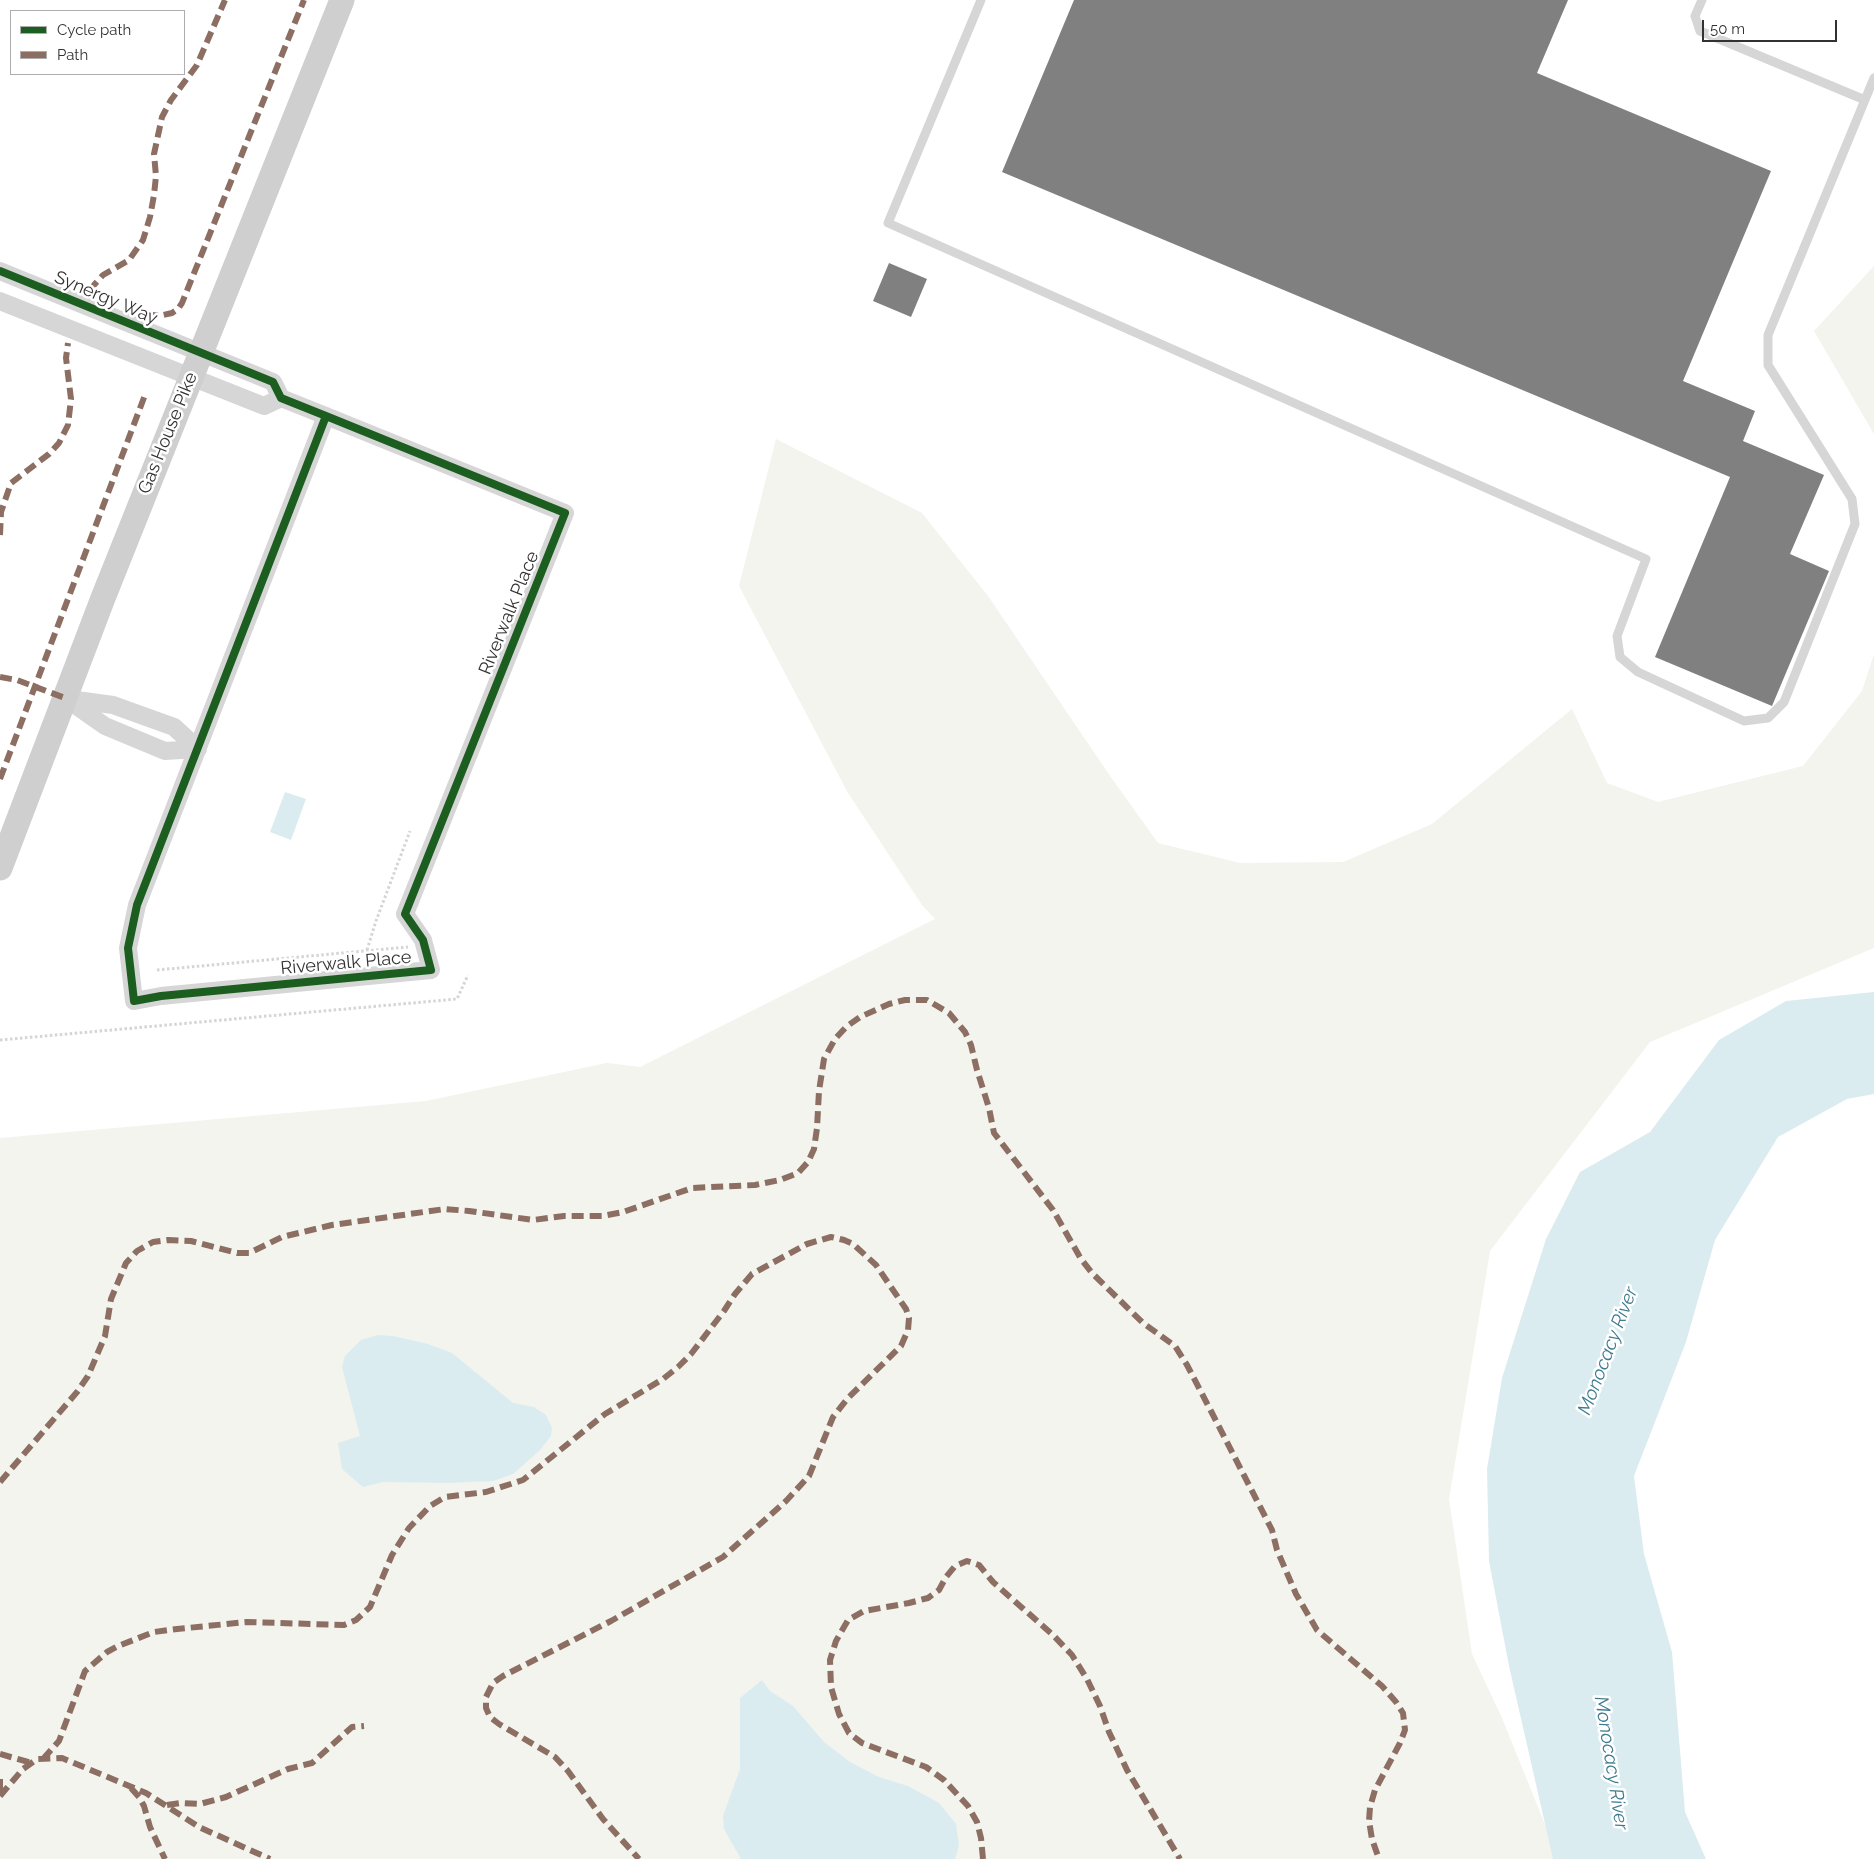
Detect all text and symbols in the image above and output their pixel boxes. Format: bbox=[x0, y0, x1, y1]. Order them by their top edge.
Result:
legend bbox=[10, 10, 185, 75]
scale bar bbox=[1704, 10, 1839, 42]
text: 50 m bbox=[1710, 20, 1745, 38]
text: Cycle path bbox=[57, 21, 131, 39]
text: Path bbox=[57, 46, 88, 64]
street label: Synergy Way bbox=[51, 267, 161, 329]
street label: Gas House Pike bbox=[134, 369, 202, 497]
street label: Riverwalk Place bbox=[474, 548, 544, 678]
street label: Riverwalk Place bbox=[280, 947, 412, 979]
water label: Monocacy River bbox=[1573, 1284, 1643, 1418]
water label: Monocacy River bbox=[1589, 1695, 1633, 1831]

